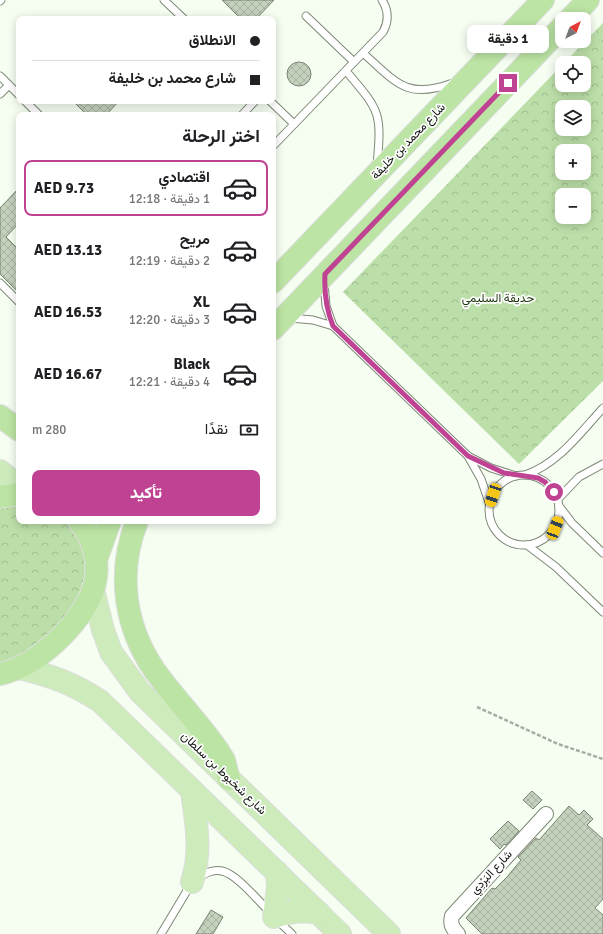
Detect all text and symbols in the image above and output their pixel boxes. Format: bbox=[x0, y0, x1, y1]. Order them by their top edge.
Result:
north arrow bbox=[555, 12, 591, 48]
map controls bbox=[555, 12, 591, 224]
callout: 1 دقيقة bbox=[467, 25, 549, 53]
text: الانطلاق bbox=[189, 31, 236, 49]
text: 1 دقيقة bbox=[488, 31, 528, 47]
button: locate bbox=[555, 56, 591, 92]
text: شارع محمد بن خليفة bbox=[109, 69, 236, 87]
route end bbox=[499, 74, 517, 92]
street label: شارع محمد بن خليفة bbox=[368, 100, 449, 183]
button: layers bbox=[555, 100, 591, 136]
text: اختر الرحلة bbox=[182, 125, 260, 147]
button: + bbox=[555, 144, 591, 180]
text: اقتصادي bbox=[158, 168, 210, 186]
icon: car bbox=[222, 170, 258, 206]
text: AED 9.73 bbox=[34, 179, 94, 197]
button: − bbox=[555, 188, 591, 224]
text: 1 دقيقة · 12:18 bbox=[129, 191, 210, 207]
text: مريح bbox=[180, 230, 210, 248]
icon: car bbox=[222, 232, 258, 268]
text: AED 13.13 bbox=[34, 241, 102, 259]
text: 2 دقيقة · 12:19 bbox=[129, 253, 210, 269]
park label: حديقة السليمي bbox=[462, 291, 534, 308]
text: XL bbox=[193, 293, 210, 311]
icon: car bbox=[222, 294, 258, 330]
text: AED 16.53 bbox=[34, 303, 102, 321]
text: 3 دقيقة · 12:20 bbox=[129, 312, 210, 328]
text: Black bbox=[173, 355, 210, 373]
icon: car bbox=[222, 356, 258, 392]
text: AED 16.67 bbox=[34, 365, 102, 383]
text: 4 دقيقة · 12:21 bbox=[129, 374, 210, 390]
icon: cash bbox=[238, 419, 260, 441]
text: نقدًا bbox=[205, 420, 228, 438]
text: 280 m bbox=[32, 422, 66, 438]
button: تأكيد bbox=[32, 470, 260, 516]
car bbox=[484, 482, 502, 508]
route start bbox=[545, 483, 563, 501]
car bbox=[545, 515, 565, 541]
street label: شارع شخبوط بن سلطان bbox=[177, 729, 269, 819]
street label: شارع البَرْدِي bbox=[467, 847, 517, 899]

